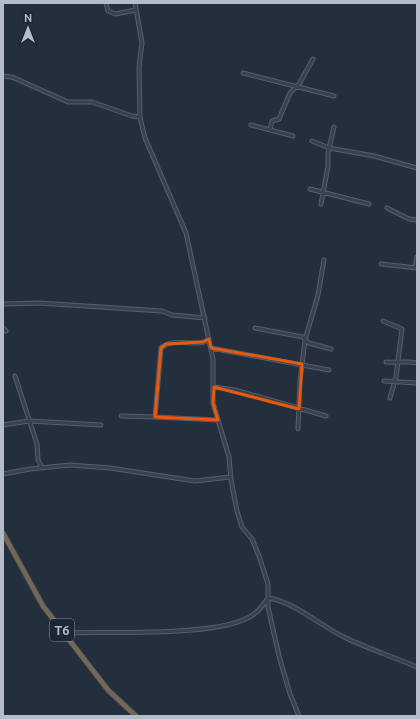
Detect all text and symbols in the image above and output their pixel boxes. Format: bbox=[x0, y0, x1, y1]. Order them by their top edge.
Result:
north arrow bbox=[8, 8, 48, 48]
text: N bbox=[24, 12, 32, 24]
road number: T6 bbox=[50, 619, 74, 641]

